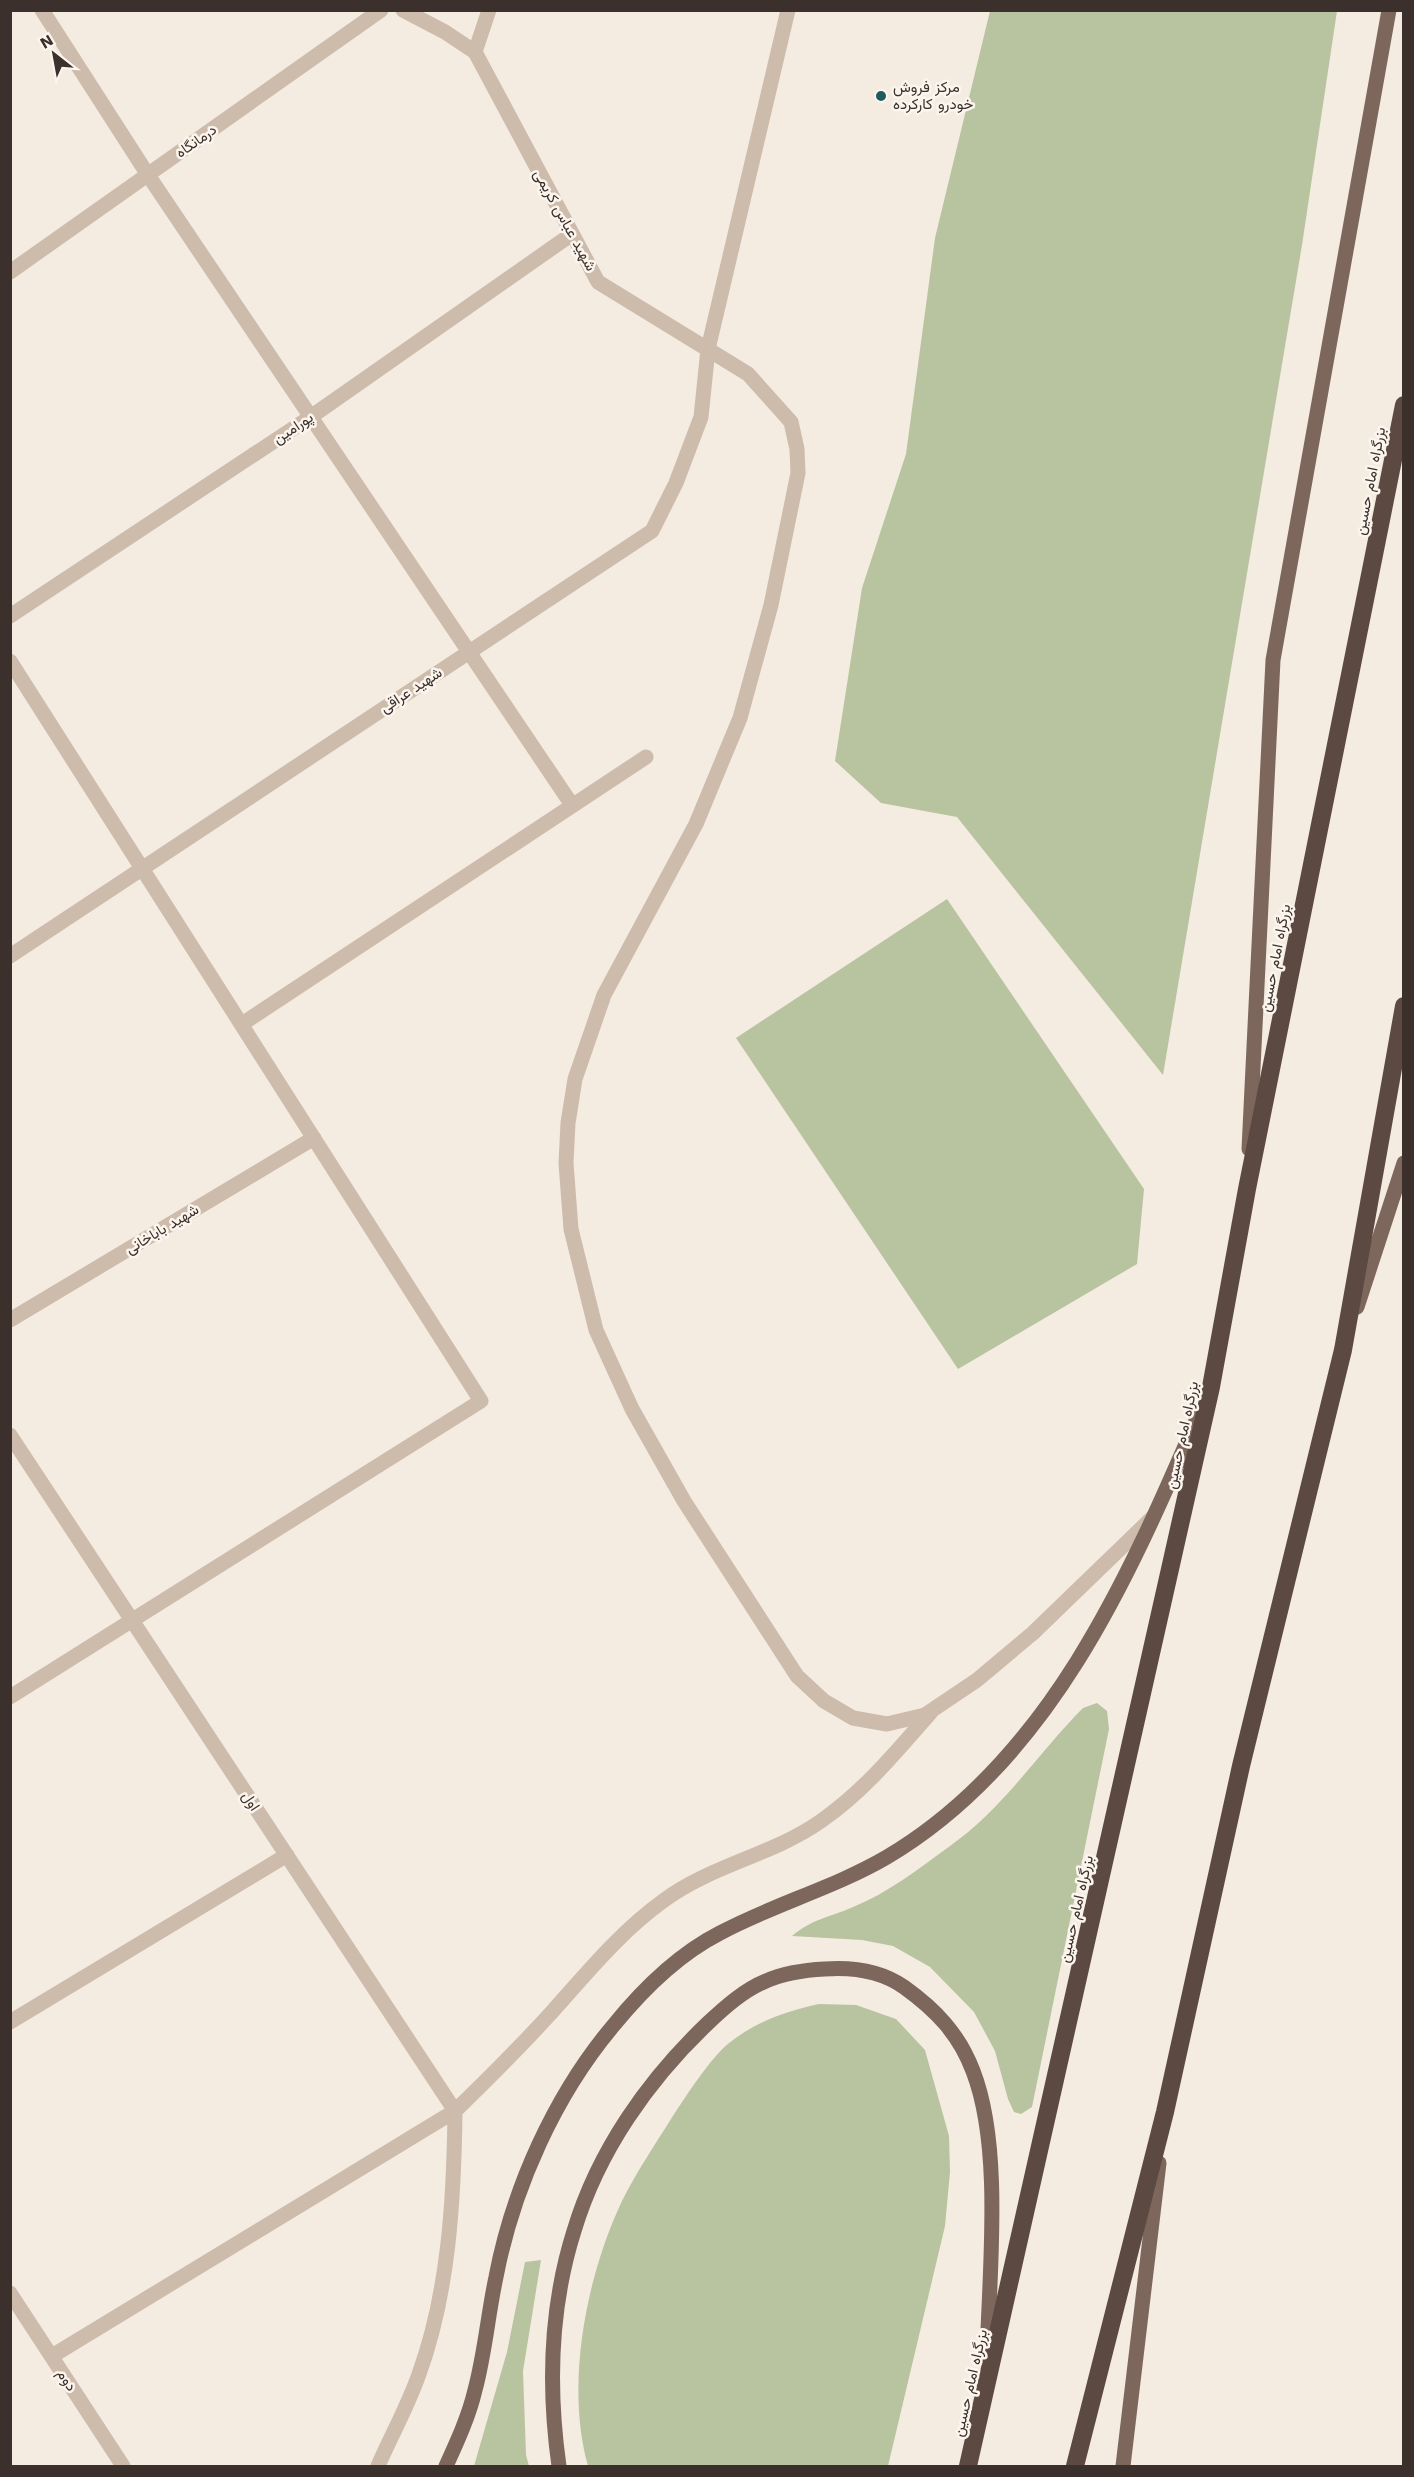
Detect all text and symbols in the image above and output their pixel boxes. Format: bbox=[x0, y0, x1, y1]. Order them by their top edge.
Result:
north arrow bbox=[24, 24, 84, 84]
text: N bbox=[37, 30, 57, 53]
place label: مرکز فروش خودرو کارکرده bbox=[893, 78, 973, 113]
marker: مرکز فروش خودرو کارکرده bbox=[874, 89, 888, 103]
street label: درمانگاه bbox=[172, 120, 220, 162]
street label: شهید عباس کریمی bbox=[529, 166, 600, 275]
street label: پورامین bbox=[270, 408, 317, 449]
street label: بزرگراه امام حسین bbox=[1351, 425, 1390, 537]
street label: شهید عراقی bbox=[377, 663, 446, 718]
street label: بزرگراه امام حسین bbox=[1256, 902, 1295, 1014]
street label: شهید باباخانی bbox=[122, 1200, 203, 1259]
street label: بزرگراه امام حسین bbox=[1162, 1379, 1203, 1491]
street label: اول bbox=[238, 1788, 264, 1814]
street label: بزرگراه امام حسین bbox=[1055, 1854, 1098, 1965]
street label: بزرگراه امام حسین bbox=[949, 2328, 992, 2439]
street label: دوم bbox=[52, 2366, 81, 2395]

